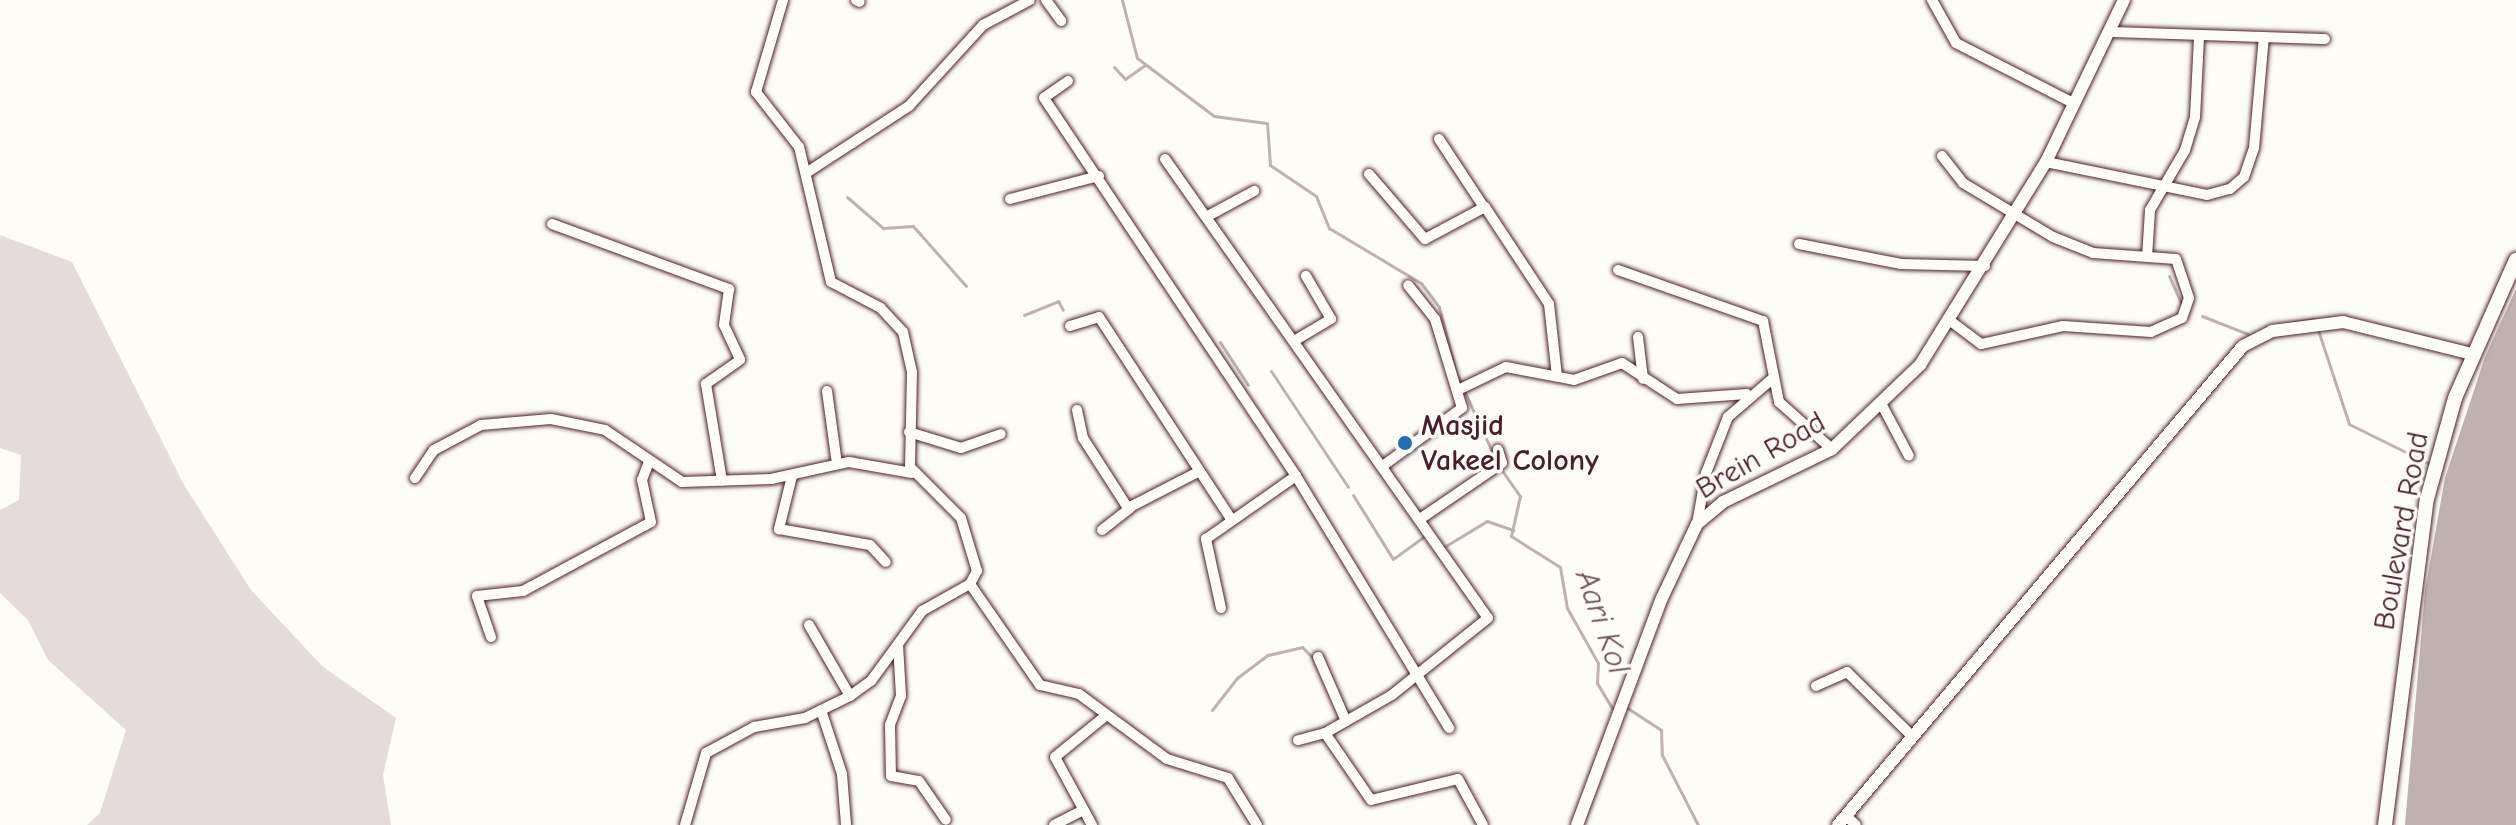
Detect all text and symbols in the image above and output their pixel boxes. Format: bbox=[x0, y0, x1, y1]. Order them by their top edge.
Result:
street label: Brein Road bbox=[1690, 405, 1832, 507]
place label: Masjid Vakeel Colony bbox=[1421, 408, 1599, 478]
street label: Boulevard Road bbox=[2367, 429, 2437, 633]
marker: Masjid Vakeel Colony bbox=[1396, 434, 1414, 452]
water label: Aari Kol bbox=[1566, 565, 1638, 679]

